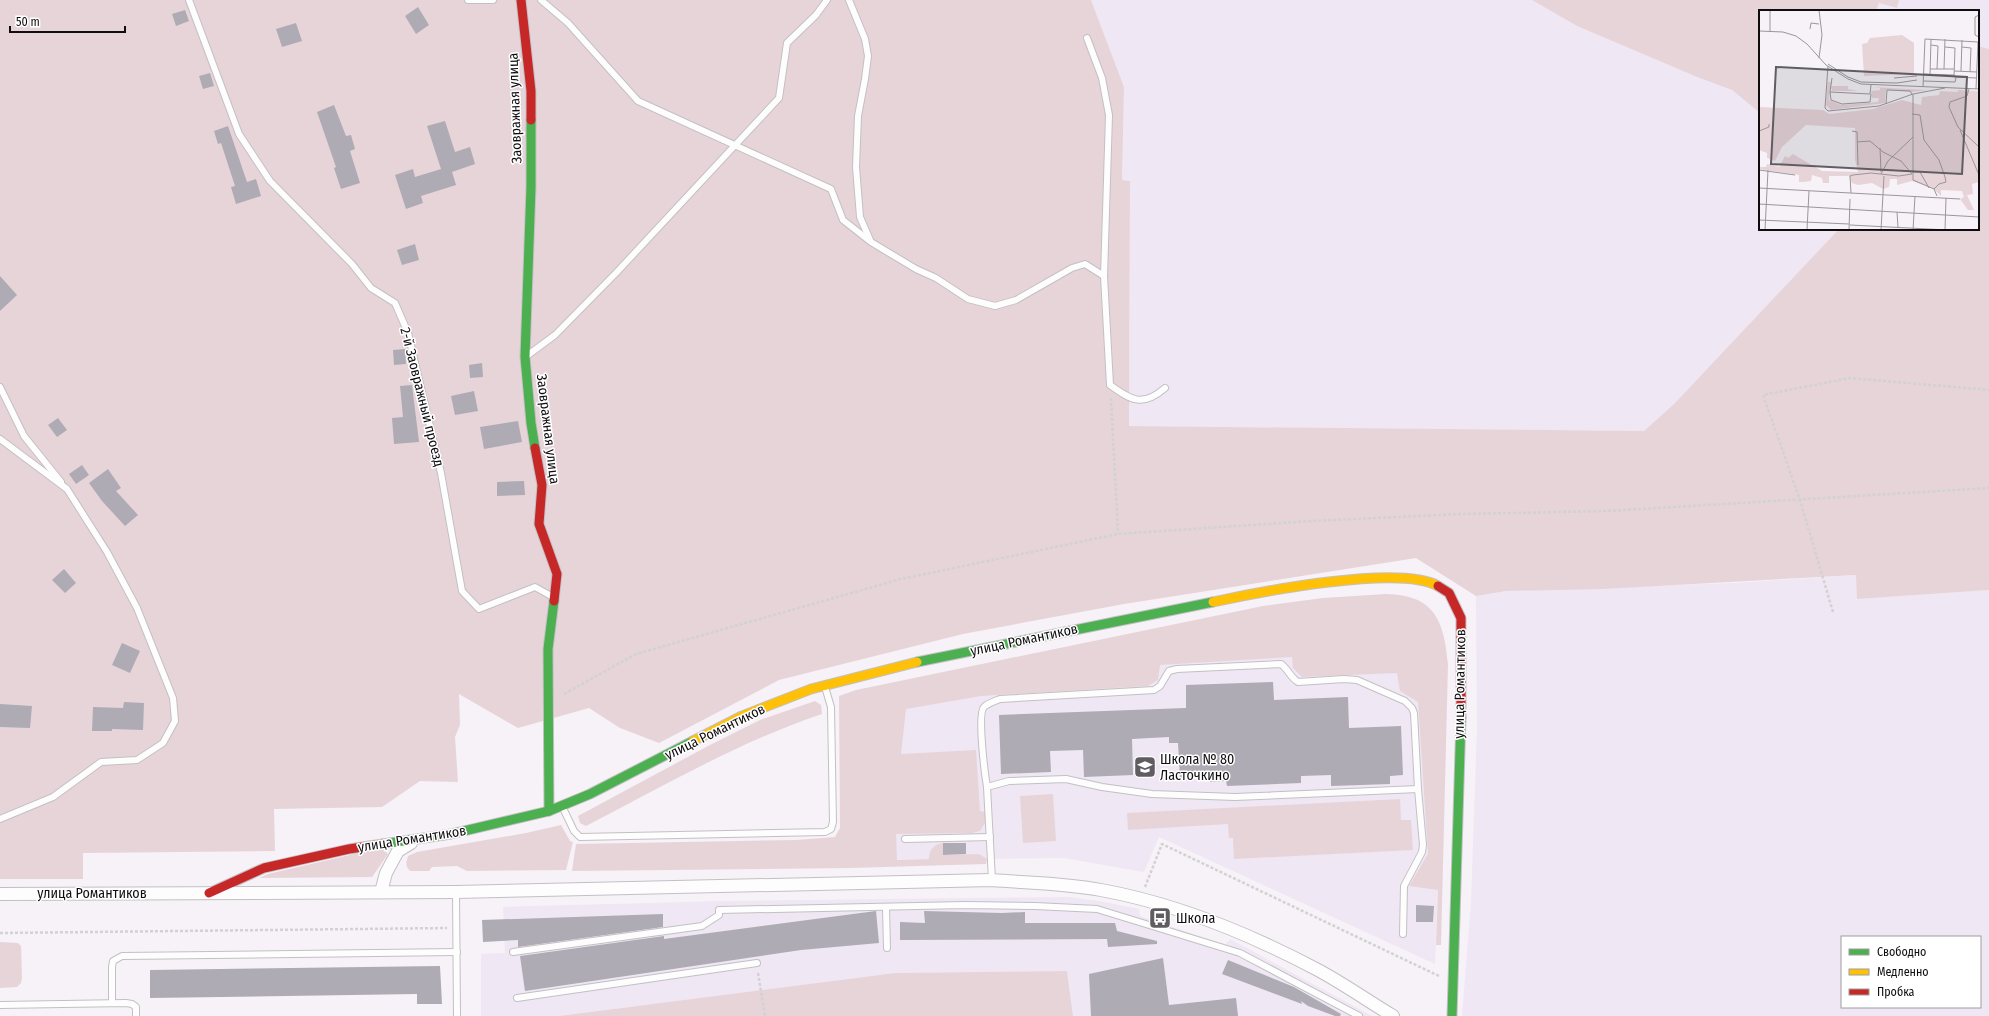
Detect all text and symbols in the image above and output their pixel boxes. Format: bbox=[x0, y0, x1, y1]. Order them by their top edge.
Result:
scale bar bbox=[10, 8, 125, 34]
inset map bbox=[1759, 10, 1979, 230]
text: 50 m bbox=[16, 15, 40, 29]
street label: Заовражная улица bbox=[505, 52, 525, 164]
street label: 2-й Заовражный проезд bbox=[396, 326, 448, 468]
street label: Заовражная улица bbox=[533, 373, 563, 485]
street label: улица Романтиков bbox=[969, 620, 1079, 660]
street label: улица Романтиков bbox=[1451, 629, 1469, 739]
street label: улица Романтиков bbox=[662, 700, 768, 764]
place label: Школа № 80 Ласточкино bbox=[1160, 751, 1234, 784]
school or university icon: Школа № 80 Ласточкино bbox=[1132, 754, 1158, 780]
street label: улица Романтиков bbox=[357, 822, 467, 856]
street label: улица Романтиков bbox=[37, 885, 147, 902]
bus stop icon: Школа bbox=[1147, 905, 1173, 931]
place label: Школа bbox=[1176, 910, 1215, 927]
legend bbox=[1841, 936, 1981, 1008]
text: Свободно bbox=[1877, 945, 1926, 959]
text: Медленно bbox=[1877, 965, 1929, 979]
text: Пробка bbox=[1877, 985, 1915, 999]

